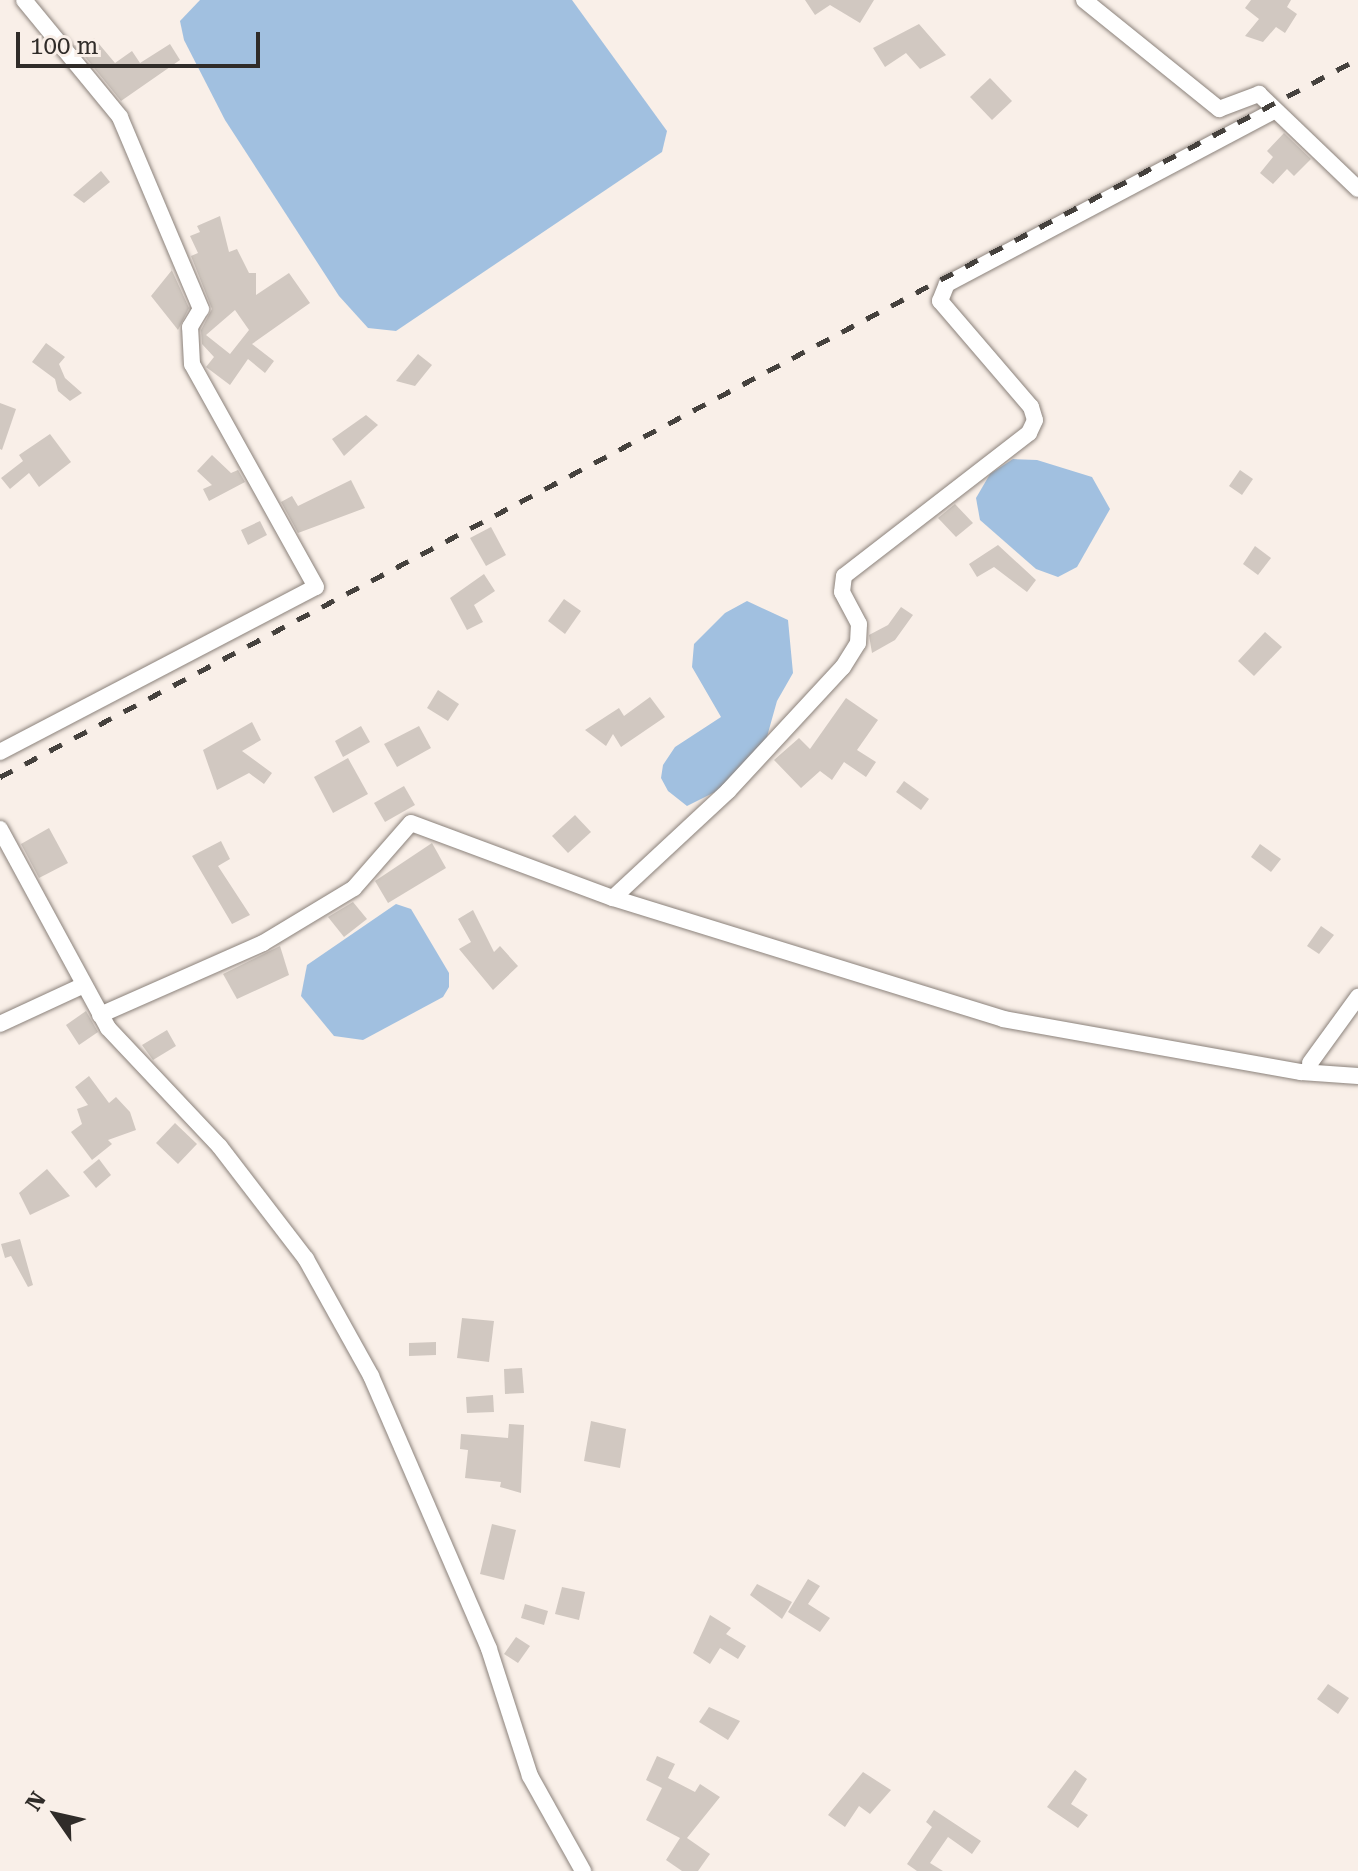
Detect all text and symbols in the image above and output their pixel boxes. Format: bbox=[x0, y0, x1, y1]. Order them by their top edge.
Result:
scale bar bbox=[20, 16, 264, 66]
text: 100 m bbox=[30, 32, 98, 60]
north arrow bbox=[16, 1775, 96, 1855]
text: N bbox=[21, 1787, 51, 1815]

